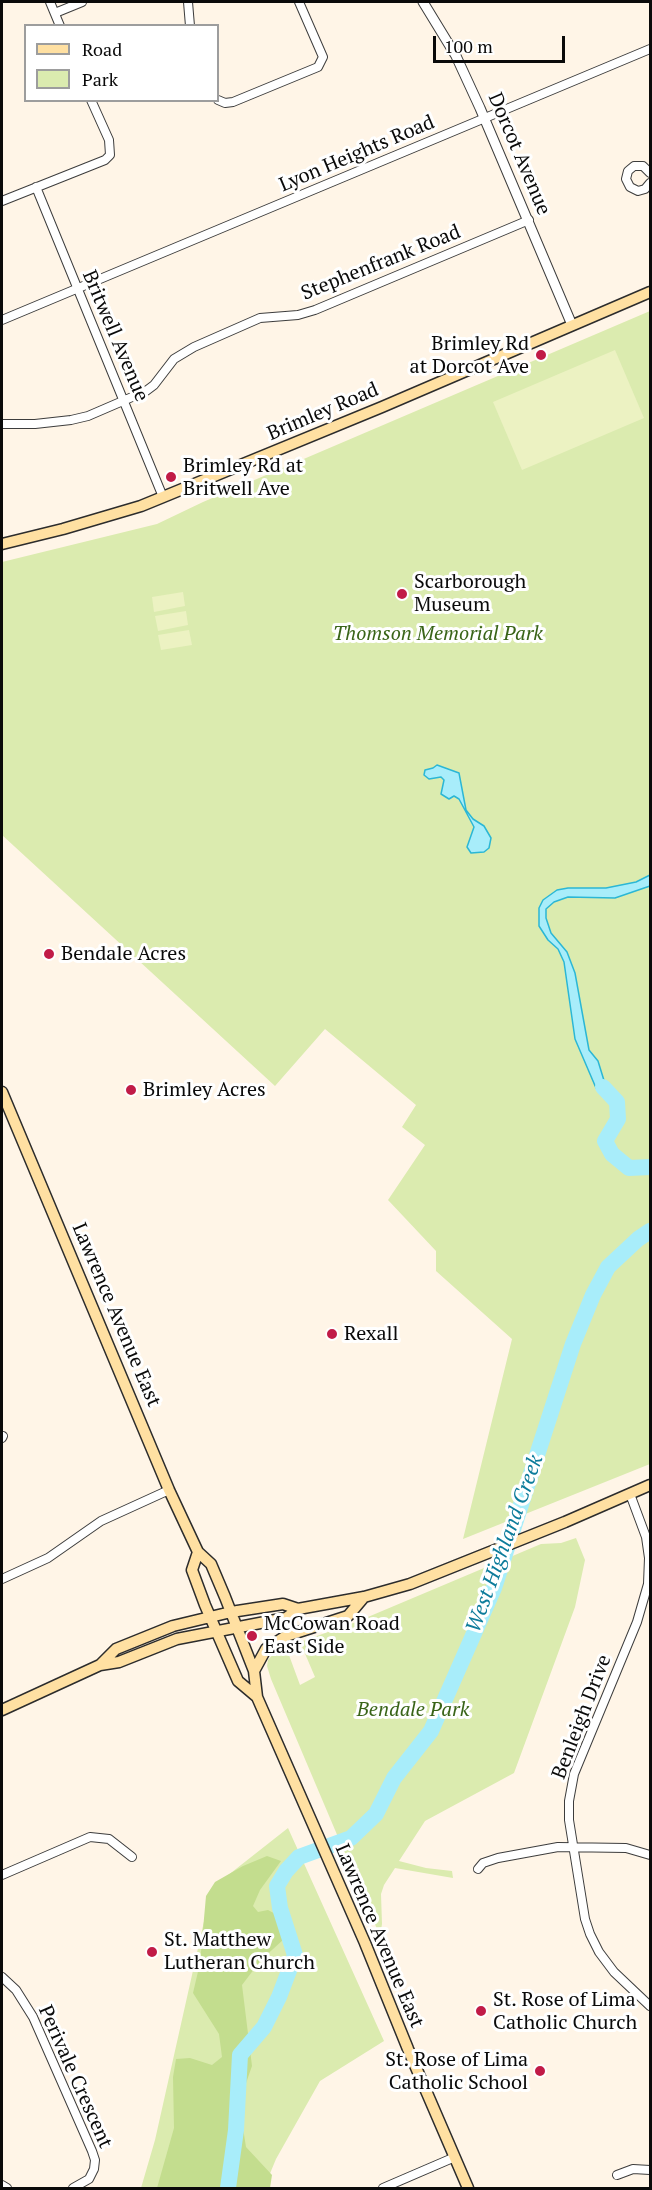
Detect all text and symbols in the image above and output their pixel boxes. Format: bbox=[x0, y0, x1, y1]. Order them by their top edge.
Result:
legend bbox=[24, 24, 219, 102]
scale bar bbox=[436, 24, 568, 62]
text: 100 m bbox=[444, 34, 493, 58]
text: Road bbox=[82, 37, 122, 61]
text: Park bbox=[82, 67, 118, 91]
street label: Dorcot Avenue bbox=[482, 89, 556, 219]
street label: Lyon Heights Road bbox=[276, 111, 438, 197]
street label: Stephenfrank Road bbox=[298, 220, 464, 306]
street label: Britwell Avenue bbox=[77, 267, 153, 405]
place label: Brimley Rd at Dorcot Ave bbox=[410, 332, 529, 379]
marker: Brimley Rd at Dorcot Ave bbox=[534, 348, 548, 362]
street label: Brimley Road bbox=[264, 378, 382, 446]
place label: Brimley Rd at Britwell Ave bbox=[183, 454, 303, 501]
marker: Brimley Rd at Britwell Ave bbox=[164, 470, 178, 484]
place label: Scarborough Museum bbox=[414, 570, 526, 617]
marker: Scarborough Museum bbox=[395, 587, 409, 601]
park label: Thomson Memorial Park bbox=[333, 622, 543, 646]
place label: Bendale Acres bbox=[61, 942, 186, 966]
marker: Bendale Acres bbox=[42, 947, 56, 961]
place label: Brimley Acres bbox=[143, 1078, 266, 1102]
marker: Brimley Acres bbox=[124, 1083, 138, 1097]
street label: Lawrence Avenue East bbox=[66, 1220, 166, 1410]
place label: Rexall bbox=[344, 1322, 399, 1346]
marker: Rexall bbox=[325, 1327, 339, 1341]
water label: West Highland Creek bbox=[461, 1452, 549, 1636]
place label: McCowan Road East Side bbox=[264, 1612, 400, 1659]
marker: McCowan Road East Side bbox=[245, 1629, 259, 1643]
street label: Benleigh Drive bbox=[547, 1651, 617, 1783]
park label: Bendale Park bbox=[357, 1698, 469, 1722]
street label: Lawrence Avenue East bbox=[329, 1841, 429, 2031]
place label: St. Matthew Lutheran Church bbox=[164, 1928, 315, 1975]
marker: St. Matthew Lutheran Church bbox=[145, 1945, 159, 1959]
place label: St. Rose of Lima Catholic Church bbox=[493, 1988, 637, 2035]
street label: Perivale Crescent bbox=[33, 2002, 117, 2152]
marker: St. Rose of Lima Catholic Church bbox=[474, 2004, 488, 2018]
place label: St. Rose of Lima Catholic School bbox=[385, 2048, 528, 2095]
marker: St. Rose of Lima Catholic School bbox=[533, 2064, 547, 2078]

